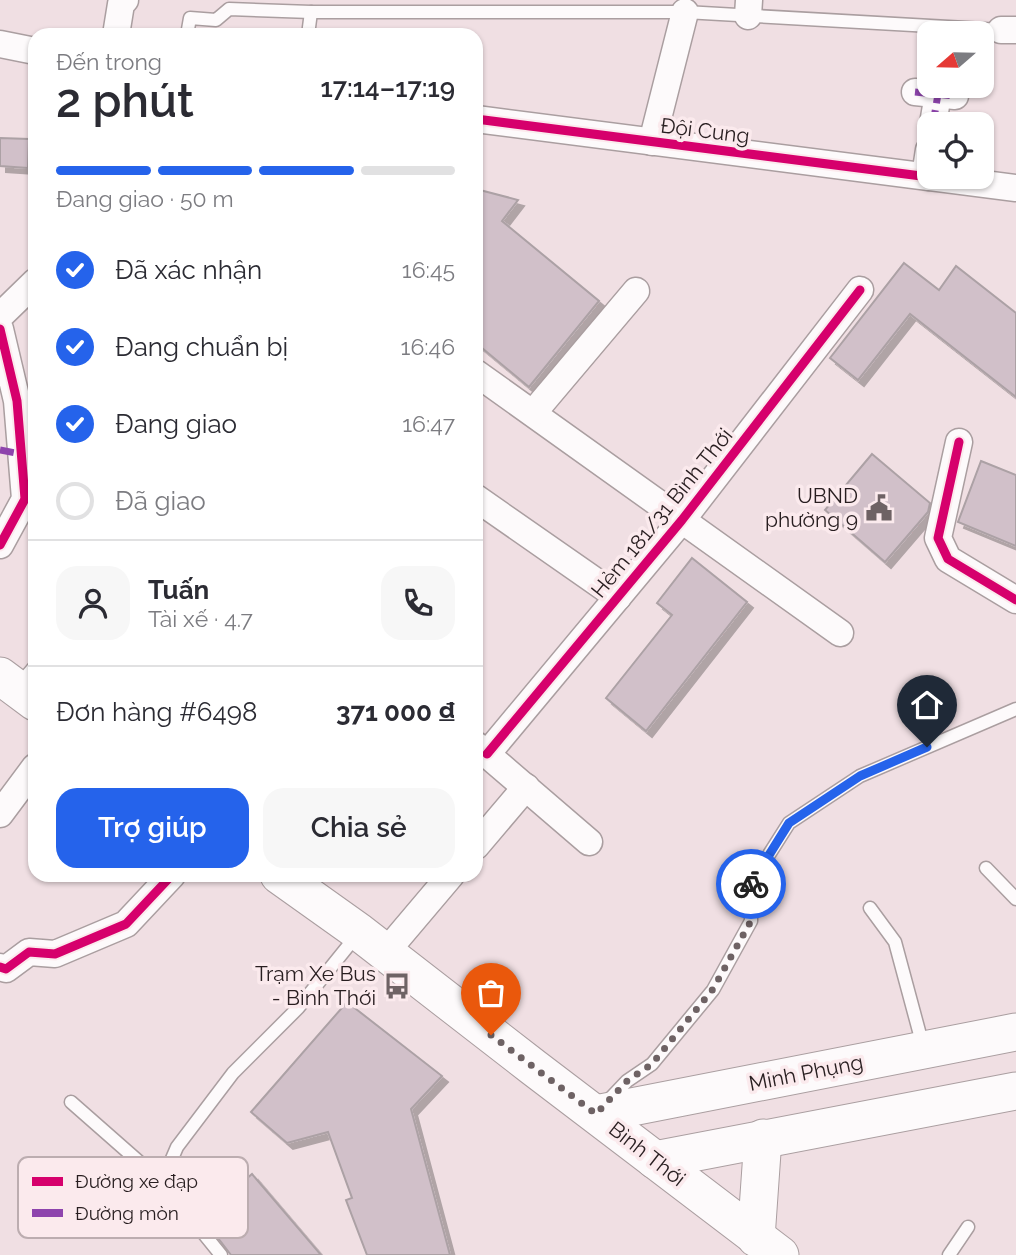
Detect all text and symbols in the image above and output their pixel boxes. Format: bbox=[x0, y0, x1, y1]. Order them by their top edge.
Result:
north arrow bbox=[917, 21, 994, 98]
map controls bbox=[917, 21, 994, 189]
text: Đến trong bbox=[56, 48, 162, 75]
text: 17:14–17:19 bbox=[321, 73, 455, 103]
text: 2 phút bbox=[56, 74, 194, 128]
button: locate bbox=[917, 112, 994, 189]
street label: Đội Cung bbox=[659, 113, 751, 148]
text: Đang giao · 50 m bbox=[56, 185, 234, 212]
icon: check bbox=[56, 251, 94, 289]
text: Đã xác nhận bbox=[115, 255, 262, 285]
text: 16:45 bbox=[402, 256, 455, 283]
icon: check bbox=[56, 328, 94, 366]
text: Đang chuẩn bị bbox=[115, 332, 288, 362]
text: 16:46 bbox=[401, 333, 455, 360]
icon: check bbox=[56, 405, 94, 443]
text: Đang giao bbox=[115, 409, 237, 439]
text: 16:47 bbox=[402, 410, 455, 437]
street label: Hẻm 181/31 Bình Thới bbox=[586, 423, 738, 602]
place label: UBND phường 9 bbox=[765, 483, 858, 532]
text: Đã giao bbox=[115, 486, 206, 516]
public building icon: UBND phường 9 bbox=[864, 493, 894, 523]
button: person bbox=[56, 566, 130, 640]
button: phone bbox=[381, 566, 455, 640]
text: Tuấn bbox=[148, 575, 209, 605]
text: Tài xế · 4.7 bbox=[148, 605, 253, 632]
pin bbox=[897, 675, 957, 747]
icon: home bbox=[908, 686, 946, 724]
text: Đơn hàng #6498 bbox=[56, 697, 257, 727]
text: 371 000 ₫ bbox=[336, 697, 455, 727]
button: Trợ giúp bbox=[56, 788, 249, 868]
button: Chia sẻ bbox=[263, 788, 455, 868]
courier bbox=[716, 849, 786, 919]
icon: bike bbox=[732, 865, 770, 903]
place label: Trạm Xe Bus - Bình Thới bbox=[255, 961, 376, 1010]
pin bbox=[461, 963, 521, 1035]
bus stop icon: Trạm Xe Bus - Bình Thới bbox=[382, 971, 412, 1001]
icon: bag bbox=[472, 974, 510, 1012]
street label: Minh Phụng bbox=[747, 1049, 865, 1096]
street label: Bình Thới bbox=[604, 1116, 690, 1191]
legend bbox=[18, 1157, 248, 1238]
text: Đường xe đạp bbox=[75, 1170, 198, 1192]
text: Đường mòn bbox=[75, 1202, 179, 1224]

